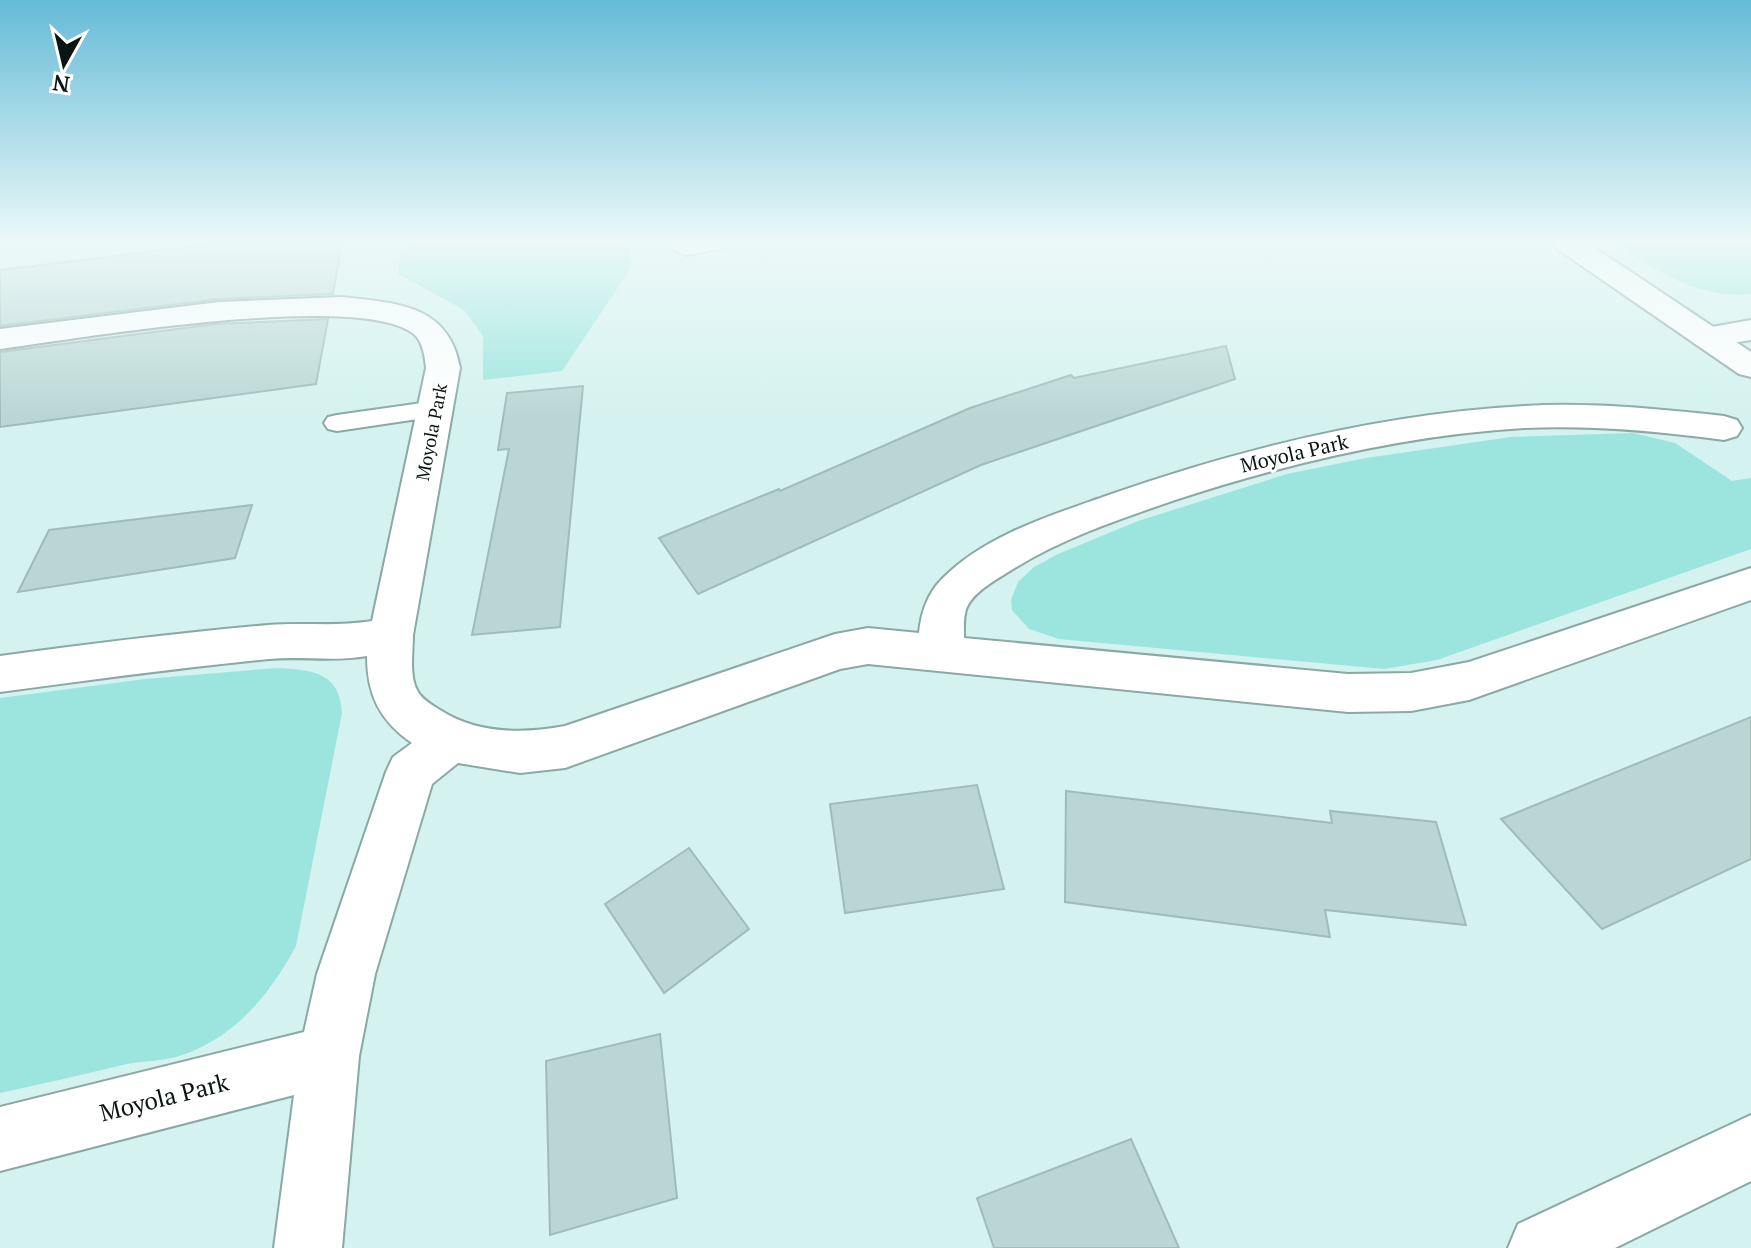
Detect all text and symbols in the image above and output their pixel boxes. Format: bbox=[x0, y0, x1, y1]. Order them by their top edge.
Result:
north arrow bbox=[24, 24, 104, 104]
text: N bbox=[51, 69, 71, 100]
street label: Moyola Park bbox=[410, 381, 452, 483]
street label: Moyola Park bbox=[1237, 427, 1351, 479]
street label: Moyola Park bbox=[96, 1065, 232, 1128]

